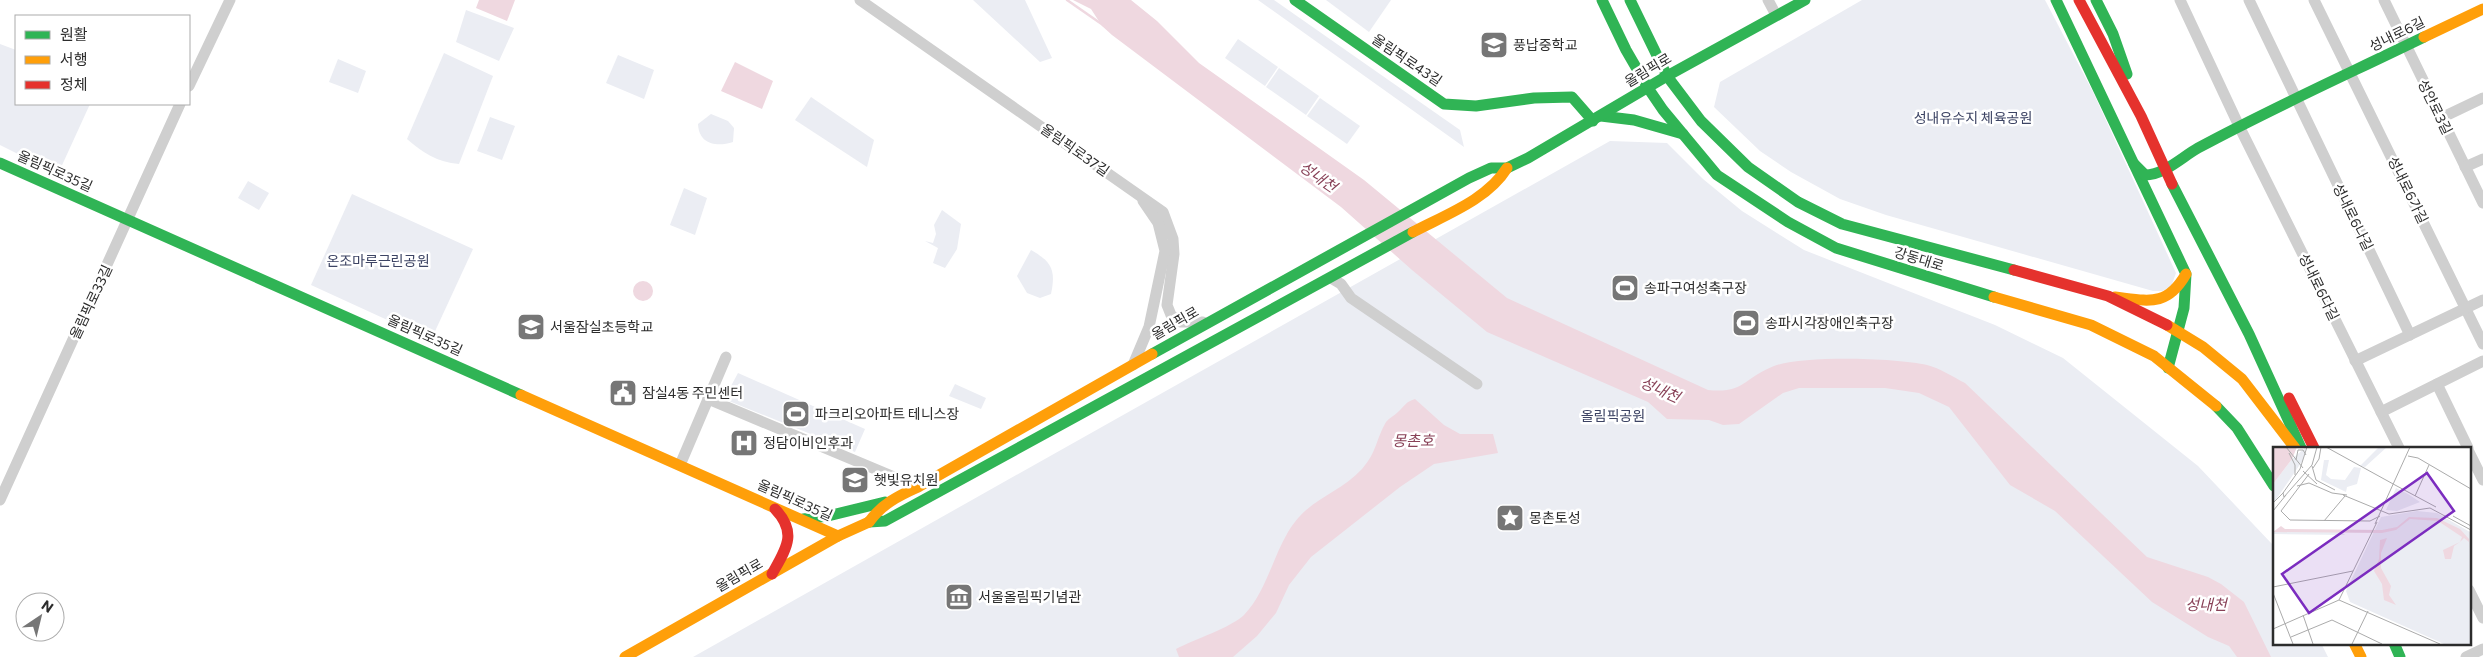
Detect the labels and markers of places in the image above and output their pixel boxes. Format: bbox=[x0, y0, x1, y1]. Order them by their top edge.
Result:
school or university icon: 풍납중학교 bbox=[1479, 30, 1509, 60]
place label: 풍납중학교 bbox=[1513, 36, 1578, 53]
sports icon: 송파구여성축구장 bbox=[1610, 273, 1640, 303]
place label: 송파구여성축구장 bbox=[1644, 279, 1747, 296]
sports icon: 송파시각장애인축구장 bbox=[1731, 308, 1761, 338]
school or university icon: 서울잠실초등학교 bbox=[516, 312, 546, 342]
place label: 송파시각장애인축구장 bbox=[1765, 314, 1894, 331]
place label: 서울잠실초등학교 bbox=[550, 318, 653, 335]
public building icon: 잠실4동 주민센터 bbox=[608, 378, 638, 408]
place label: 잠실4동 주민센터 bbox=[642, 384, 743, 401]
sports icon: 파크리오아파트 테니스장 bbox=[781, 399, 811, 429]
place label: 파크리오아파트 테니스장 bbox=[815, 405, 959, 422]
hospital icon: 정담이비인후과 bbox=[729, 428, 759, 458]
place label: 정담이비인후과 bbox=[763, 434, 853, 451]
school or university icon: 햇빛유치원 bbox=[840, 465, 870, 495]
place label: 햇빛유치원 bbox=[874, 471, 938, 488]
place icon: 몽촌토성 bbox=[1495, 503, 1525, 533]
place label: 몽촌토성 bbox=[1529, 509, 1581, 526]
museum icon: 서울올림픽기념관 bbox=[944, 582, 974, 612]
place label: 서울올림픽기념관 bbox=[978, 588, 1081, 605]

